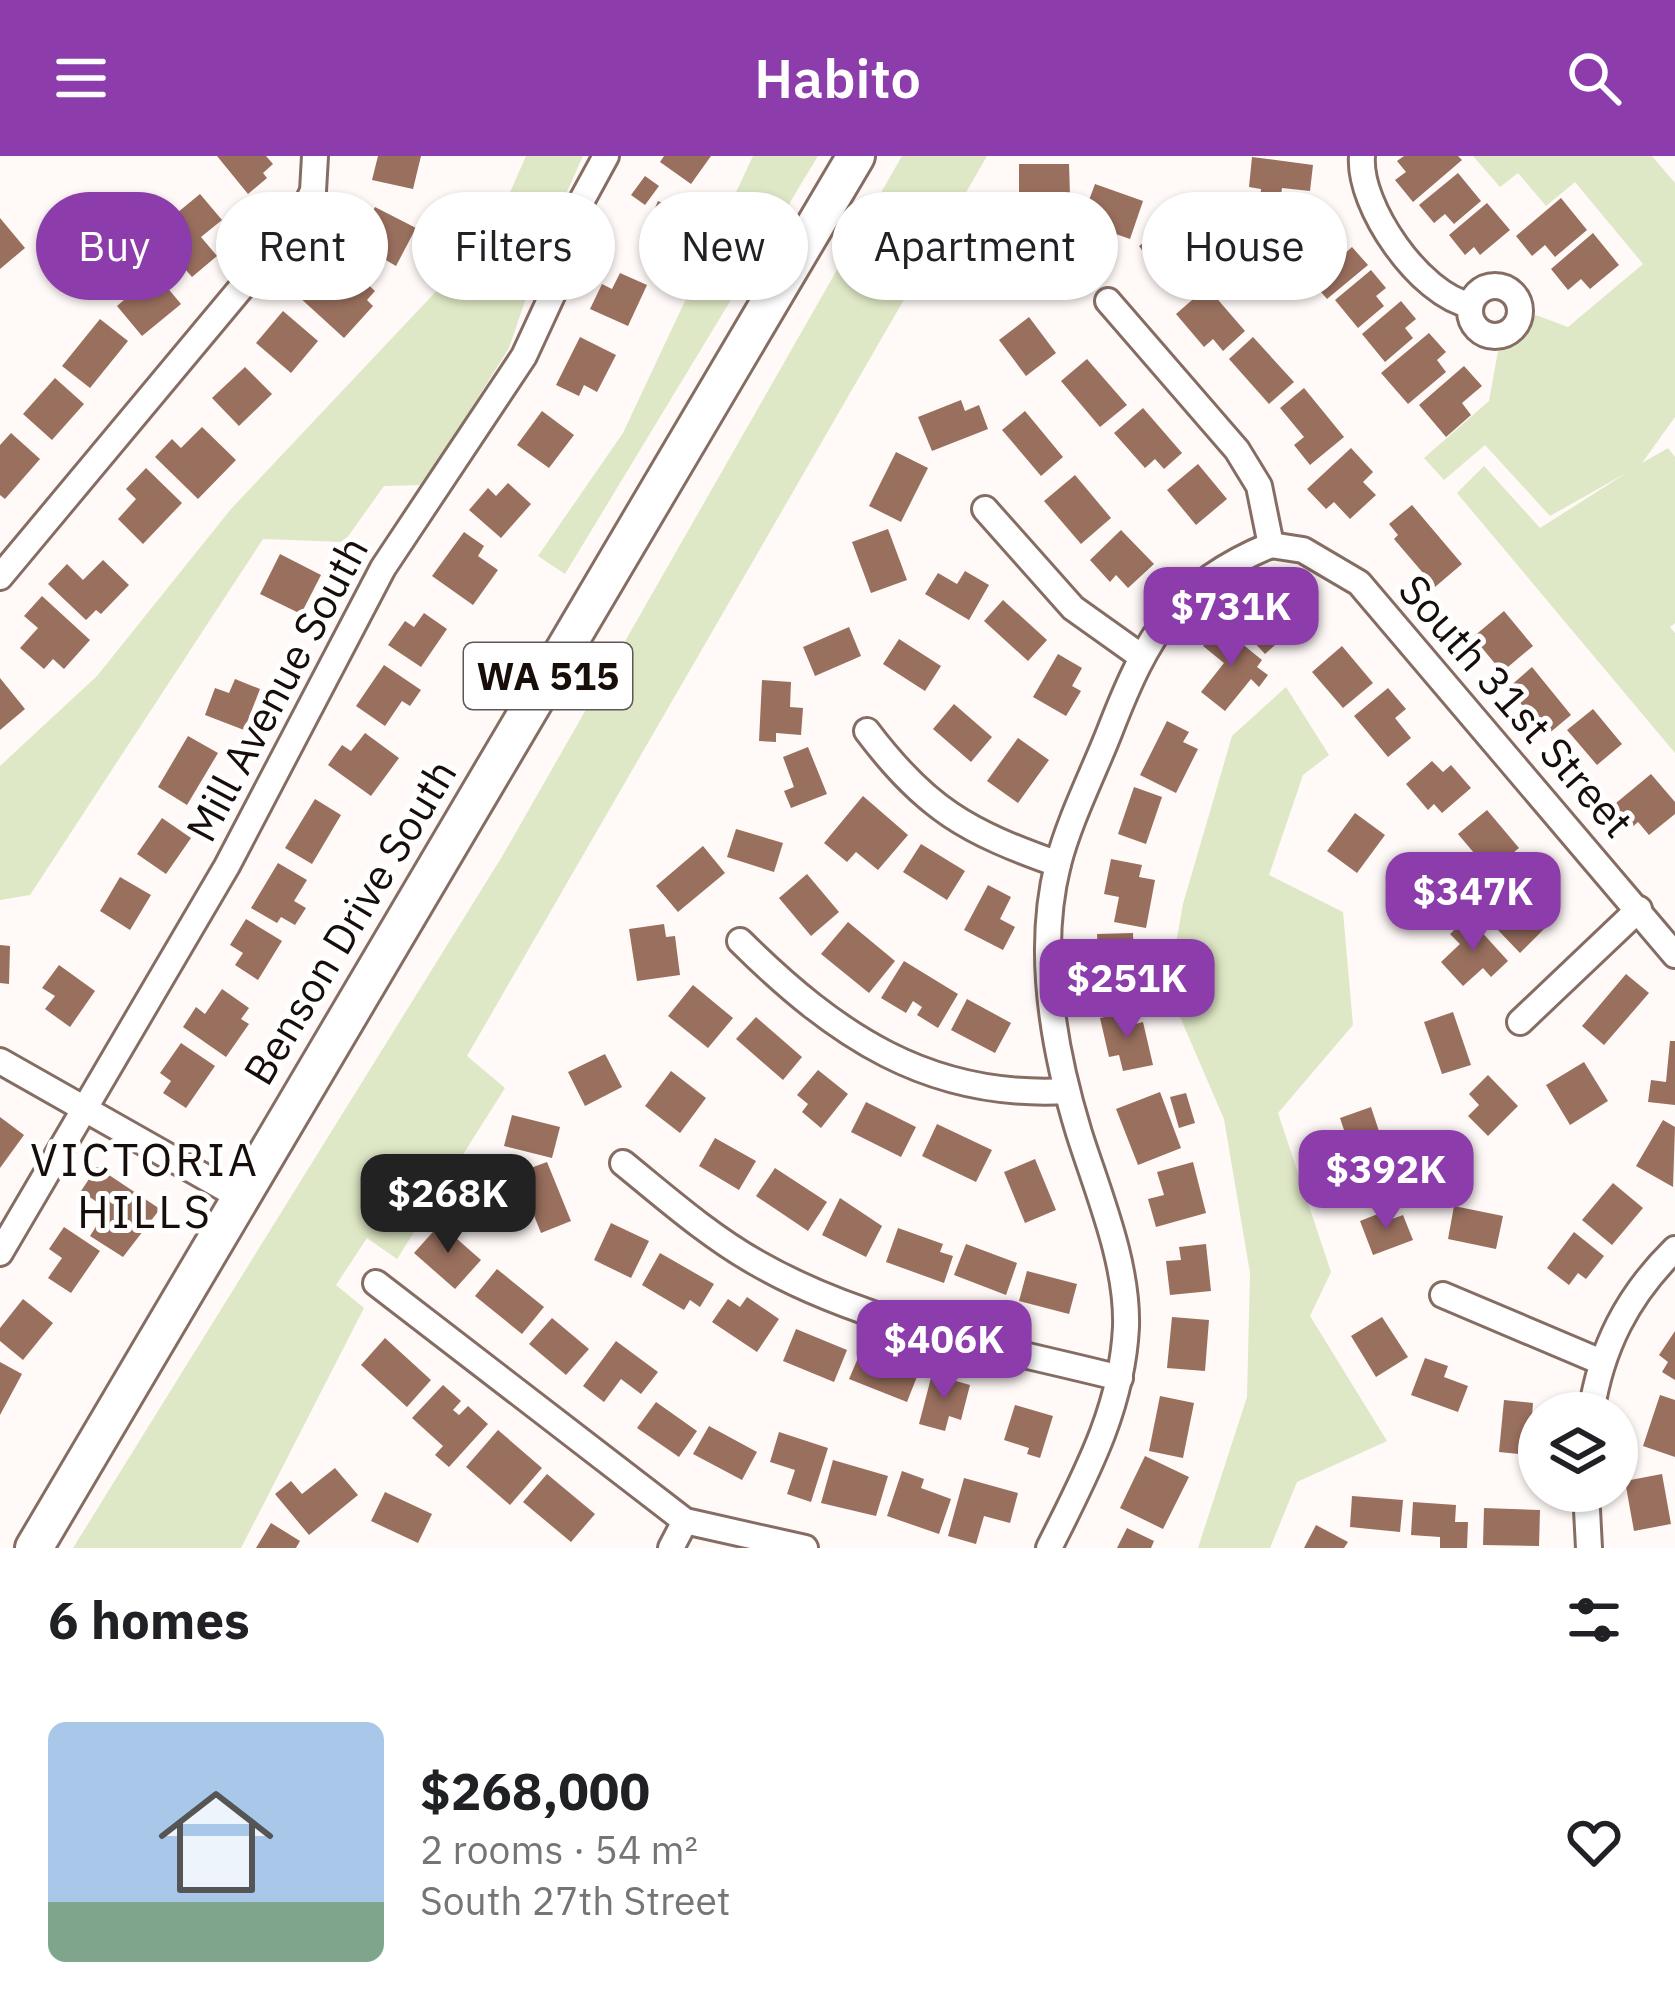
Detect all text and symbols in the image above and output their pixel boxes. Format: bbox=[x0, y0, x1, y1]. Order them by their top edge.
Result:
text: Habito bbox=[754, 43, 921, 113]
icon: menu bbox=[48, 45, 114, 111]
icon: search bbox=[1561, 45, 1627, 111]
chip: Buy bbox=[36, 192, 192, 300]
chip: Rent bbox=[216, 192, 388, 300]
chip: Filters bbox=[412, 192, 615, 300]
chip: New bbox=[639, 192, 808, 300]
chip: Apartment bbox=[832, 192, 1118, 300]
chip: House bbox=[1142, 192, 1347, 300]
street label: Mill Avenue South bbox=[173, 527, 380, 851]
street label: South 31st Street bbox=[1387, 563, 1646, 849]
pin: $731K bbox=[1147, 567, 1315, 669]
text: $731K bbox=[1171, 580, 1291, 631]
road number: WA 515 bbox=[464, 643, 632, 709]
street label: Benson Drive South bbox=[231, 749, 468, 1094]
pin: $347K bbox=[1389, 852, 1557, 954]
text: $347K bbox=[1413, 865, 1533, 916]
pin: $251K bbox=[1043, 939, 1211, 1041]
text: $251K bbox=[1067, 952, 1187, 1003]
district label: VICTORIA HILLS bbox=[30, 1130, 260, 1240]
pin: $392K bbox=[1302, 1130, 1470, 1232]
text: $392K bbox=[1326, 1143, 1446, 1194]
pin: $268K bbox=[364, 1154, 532, 1256]
text: $268K bbox=[388, 1167, 508, 1218]
pin: $406K bbox=[860, 1300, 1028, 1402]
text: $406K bbox=[884, 1313, 1004, 1364]
map controls bbox=[1518, 1392, 1638, 1512]
button: layers bbox=[1518, 1392, 1638, 1512]
text: 6 homes bbox=[48, 1587, 250, 1653]
icon: filters bbox=[1561, 1587, 1627, 1653]
text: $268,000 bbox=[420, 1758, 650, 1824]
icon: home bbox=[144, 1770, 288, 1914]
icon: heart bbox=[1561, 1809, 1627, 1875]
text: 2 rooms · 54 m² bbox=[420, 1824, 698, 1875]
text: South 27th Street bbox=[420, 1875, 731, 1926]

